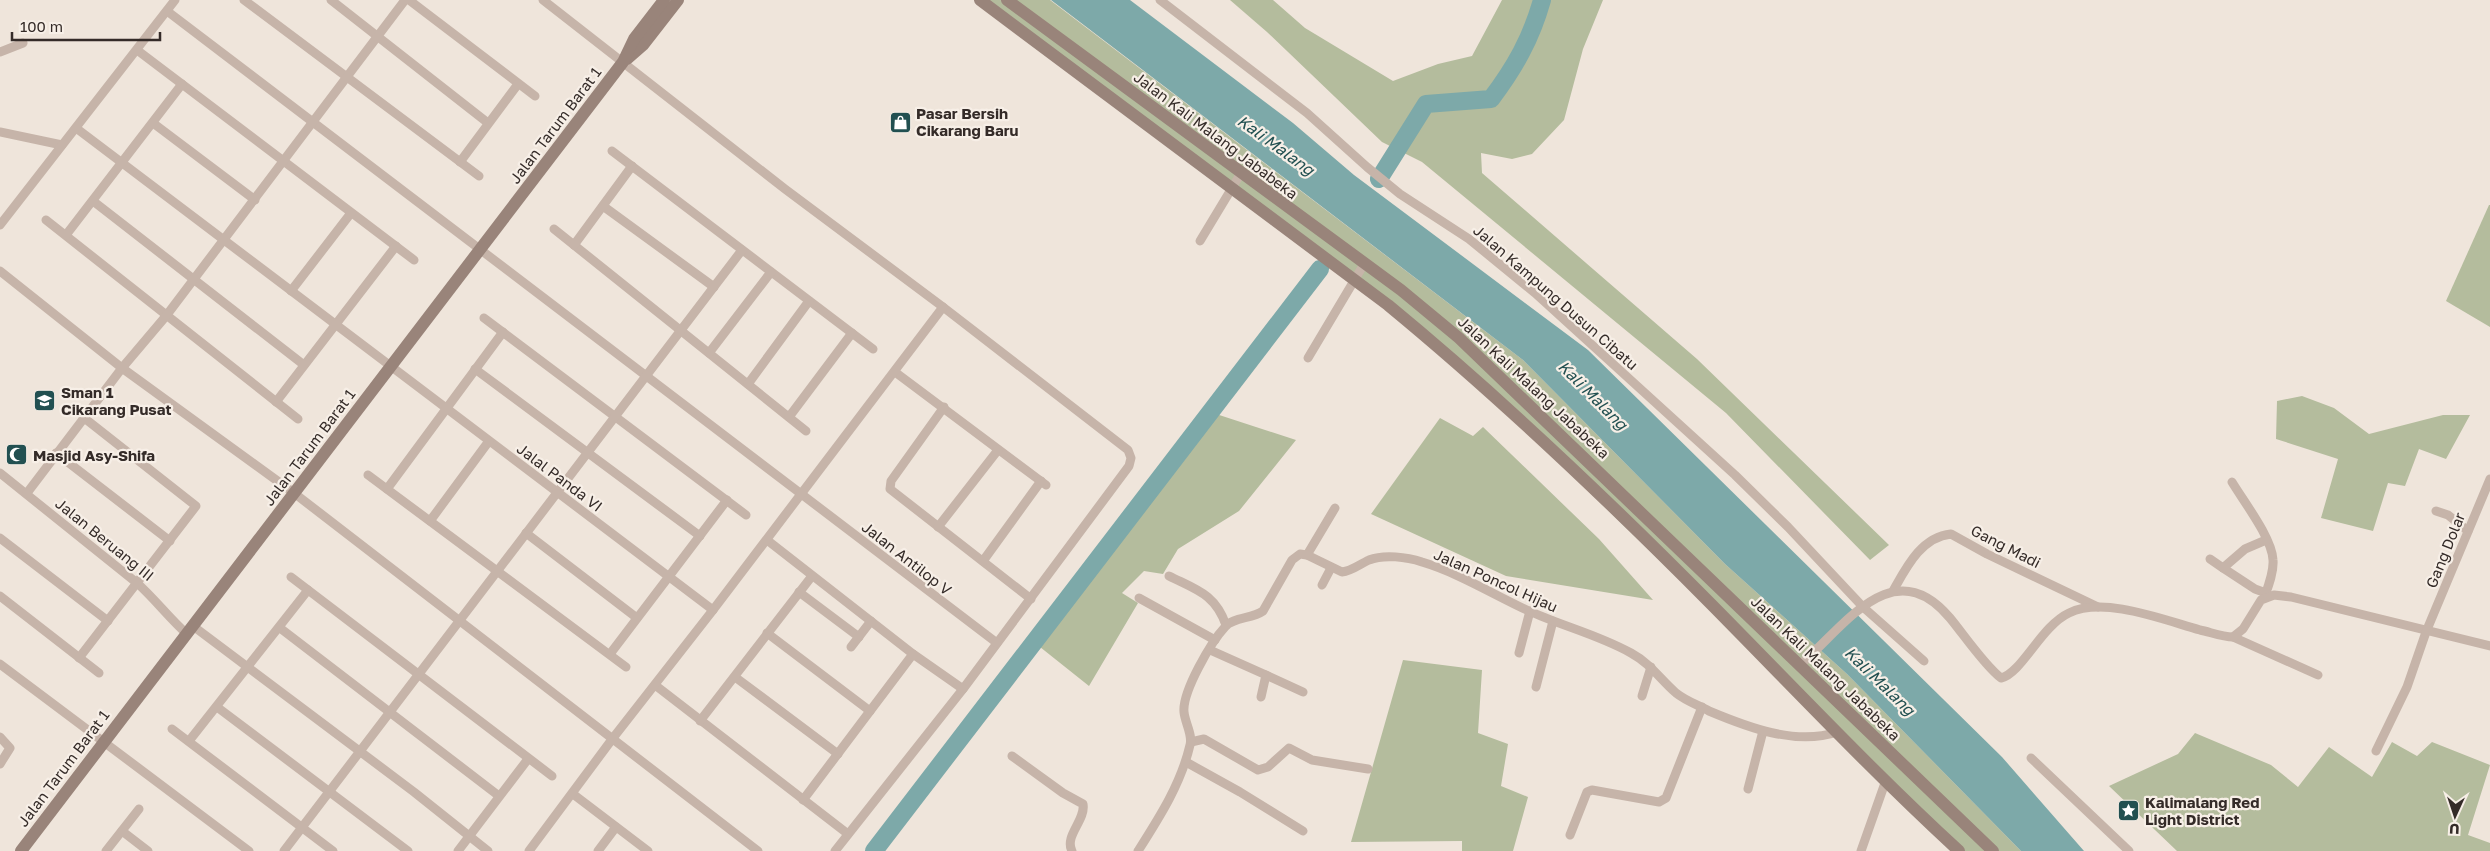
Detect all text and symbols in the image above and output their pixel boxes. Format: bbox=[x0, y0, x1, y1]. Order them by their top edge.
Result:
scale bar bbox=[12, 10, 160, 42]
text: 100 m bbox=[20, 17, 63, 35]
street label: Jalan Tarum Barat 1 bbox=[505, 63, 605, 187]
street label: Jalan Kali Malang Jababeka bbox=[1131, 68, 1301, 202]
place label: Pasar Bersih Cikarang Baru bbox=[916, 104, 1019, 139]
shop icon: Pasar Bersih Cikarang Baru bbox=[888, 110, 912, 134]
water label: Kali Malang bbox=[1234, 111, 1318, 179]
street label: Jalan Kampung Dusun Cibatu bbox=[1470, 221, 1642, 373]
street label: Jalan Kali Malang Jababeka bbox=[1455, 312, 1613, 462]
water label: Kali Malang bbox=[1554, 356, 1632, 434]
place label: Sman 1 Cikarang Pusat bbox=[61, 383, 171, 418]
street label: Jalan Tarum Barat 1 bbox=[259, 385, 359, 509]
school or university icon: Sman 1 Cikarang Pusat bbox=[33, 389, 57, 413]
street label: Jalal Panda VI bbox=[514, 439, 606, 515]
mosque icon: Masjid Asy-Shifa bbox=[5, 443, 29, 467]
place label: Masjid Asy-Shifa bbox=[33, 446, 155, 464]
street label: Jalan Beruang III bbox=[52, 494, 158, 584]
street label: Gang Dolar bbox=[2422, 509, 2468, 590]
street label: Jalan Antilop V bbox=[859, 517, 955, 599]
street label: Gang Madi bbox=[1968, 521, 2044, 571]
street label: Jalan Poncol Hijau bbox=[1431, 545, 1561, 615]
street label: Jalan Kali Malang Jababeka bbox=[1748, 592, 1904, 744]
water label: Kali Malang bbox=[1841, 643, 1919, 719]
street label: Jalan Tarum Barat 1 bbox=[13, 706, 113, 830]
north arrow bbox=[2430, 791, 2480, 841]
place label: Kalimalang Red Light District bbox=[2145, 793, 2259, 828]
place icon: Kalimalang Red Light District bbox=[2117, 799, 2141, 823]
text: U bbox=[2449, 821, 2460, 838]

